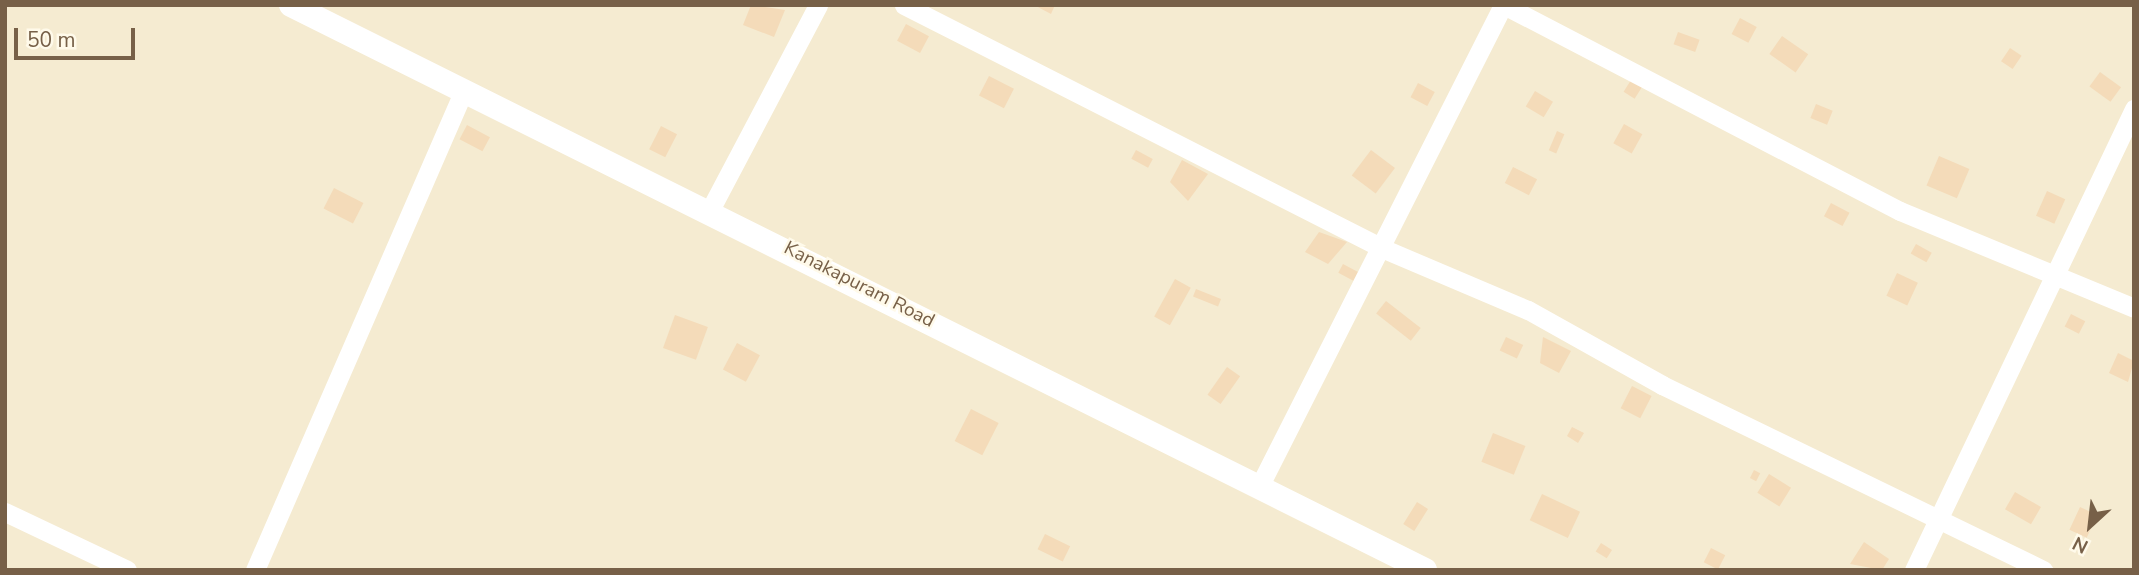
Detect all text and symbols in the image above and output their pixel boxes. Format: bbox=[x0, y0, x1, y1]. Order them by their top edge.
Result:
scale bar bbox=[18, 14, 138, 58]
text: 50 m bbox=[27, 26, 76, 54]
street label: Kanakapuram Road bbox=[780, 237, 938, 333]
north arrow bbox=[2055, 491, 2125, 561]
text: N bbox=[2068, 530, 2093, 560]

